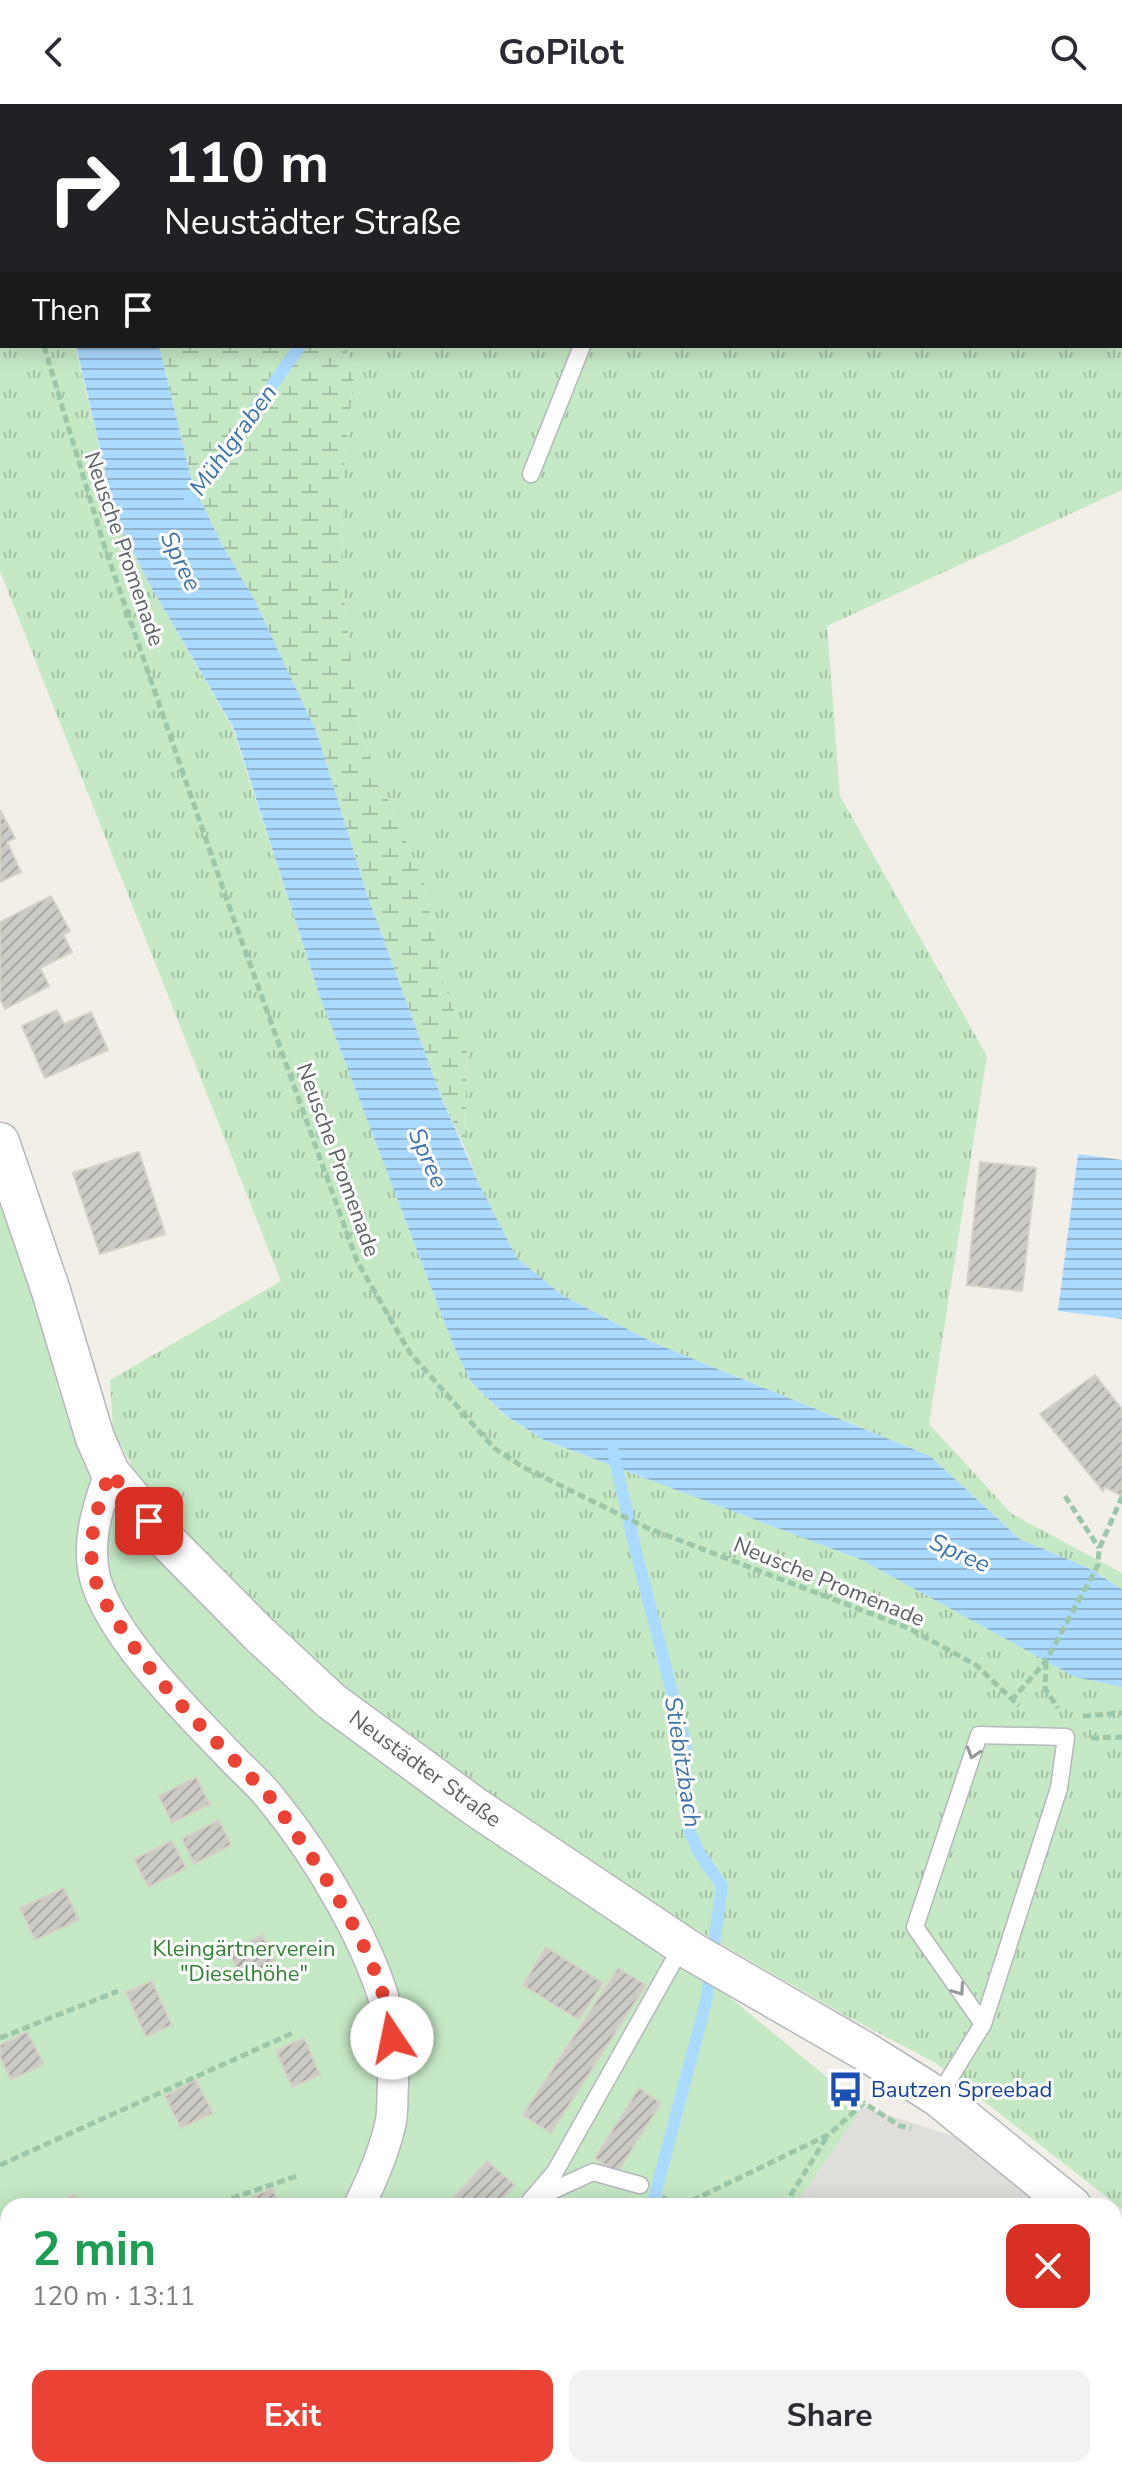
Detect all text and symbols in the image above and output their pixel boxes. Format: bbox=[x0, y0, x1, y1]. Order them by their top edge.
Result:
text: GoPilot bbox=[498, 28, 624, 77]
icon: back bbox=[32, 30, 76, 74]
icon: search bbox=[1046, 30, 1090, 74]
text: 110 m bbox=[164, 125, 329, 202]
icon: right bbox=[32, 136, 136, 240]
text: Neustädter Straße bbox=[164, 198, 461, 247]
icon: arrive bbox=[116, 288, 160, 332]
text: Then bbox=[32, 290, 100, 331]
water label: Mühlgraben bbox=[182, 378, 284, 502]
street label: Neusche Promenade bbox=[77, 448, 171, 650]
water label: Spree bbox=[153, 526, 209, 596]
street label: Neusche Promenade bbox=[289, 1059, 387, 1261]
water label: Spree bbox=[401, 1123, 455, 1193]
pin bbox=[115, 1487, 183, 1555]
icon: arrive bbox=[127, 1499, 171, 1543]
water label: Spree bbox=[925, 1526, 995, 1580]
street label: Neusche Promenade bbox=[729, 1530, 929, 1634]
water label: Stiebitzbach bbox=[657, 1694, 709, 1830]
street label: Neustädter Straße bbox=[343, 1703, 507, 1835]
one-way arrow bbox=[966, 1746, 982, 1759]
park label: Kleingärtnerverein "Dieselhöhe" bbox=[153, 1934, 335, 1989]
one-way arrow bbox=[949, 1982, 964, 1996]
position arrow bbox=[350, 1996, 434, 2080]
bus stop icon: Bautzen Spreebad bbox=[826, 2071, 864, 2109]
place label: Bautzen Spreebad bbox=[871, 2075, 1052, 2105]
text: 2 min bbox=[32, 2216, 156, 2282]
button: close bbox=[1006, 2224, 1090, 2308]
text: 120 m · 13:11 bbox=[32, 2279, 195, 2314]
button: Exit bbox=[32, 2370, 553, 2462]
button: Share bbox=[569, 2370, 1090, 2462]

